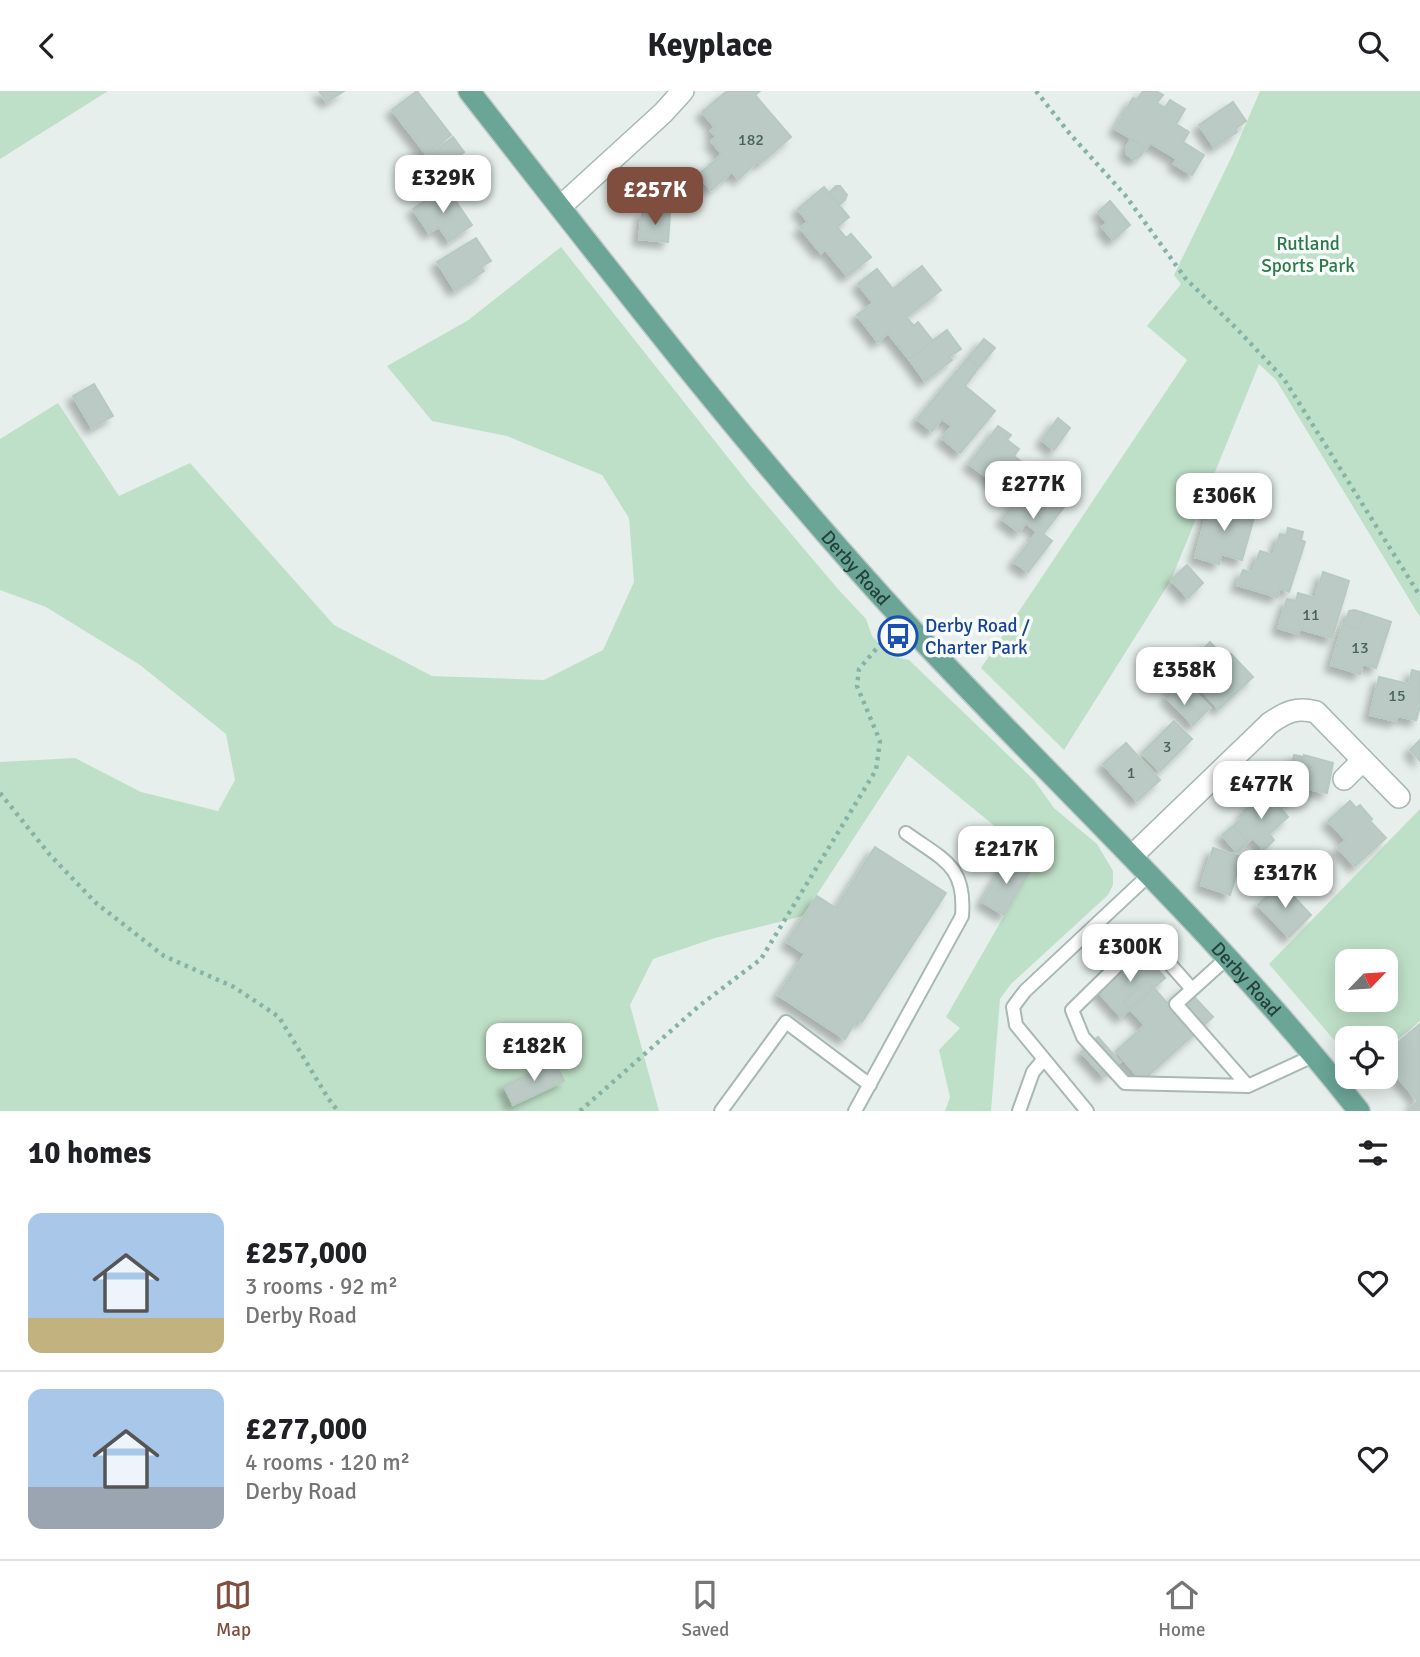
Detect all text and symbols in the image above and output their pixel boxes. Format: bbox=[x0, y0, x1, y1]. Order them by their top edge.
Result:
text: Keyplace bbox=[647, 26, 773, 65]
icon: back bbox=[28, 27, 66, 65]
icon: search bbox=[1354, 27, 1392, 65]
house number: 182 bbox=[738, 130, 764, 150]
pin: £329K bbox=[394, 155, 492, 215]
text: £329K bbox=[411, 163, 475, 192]
pin: £257K bbox=[606, 167, 704, 227]
text: £257K bbox=[623, 175, 687, 204]
park label: Rutland Sports Park bbox=[1261, 232, 1355, 278]
pin: £277K bbox=[984, 461, 1082, 521]
text: £277K bbox=[1001, 469, 1065, 498]
pin: £306K bbox=[1175, 473, 1273, 533]
text: £306K bbox=[1192, 481, 1256, 510]
street label: Derby Road bbox=[815, 526, 895, 611]
house number: 11 bbox=[1302, 605, 1320, 625]
place label: Derby Road / Charter Park bbox=[925, 614, 1030, 660]
bus stop icon: Derby Road / Charter Park bbox=[877, 615, 919, 657]
house number: 13 bbox=[1351, 638, 1369, 658]
pin: £358K bbox=[1135, 647, 1233, 707]
text: £358K bbox=[1152, 655, 1216, 684]
house number: 15 bbox=[1388, 686, 1406, 706]
house number: 3 bbox=[1163, 737, 1171, 757]
pin: £477K bbox=[1212, 761, 1310, 821]
house number: 1 bbox=[1127, 763, 1135, 783]
text: £477K bbox=[1229, 769, 1293, 798]
pin: £217K bbox=[957, 827, 1055, 886]
text: £217K bbox=[974, 834, 1038, 863]
pin: £317K bbox=[1236, 851, 1334, 910]
text: £317K bbox=[1253, 858, 1317, 887]
pin: £300K bbox=[1081, 925, 1179, 984]
text: £300K bbox=[1098, 932, 1162, 961]
street label: Derby Road bbox=[1206, 937, 1286, 1022]
north arrow bbox=[1335, 949, 1398, 1011]
map controls bbox=[1335, 949, 1398, 1089]
pin: £182K bbox=[485, 1023, 583, 1083]
button: locate bbox=[1335, 1026, 1398, 1089]
text: £182K bbox=[502, 1031, 566, 1060]
icon: filters bbox=[1354, 1134, 1392, 1172]
text: 10 homes bbox=[28, 1135, 151, 1172]
text: £257,000 bbox=[245, 1235, 367, 1272]
icon: home bbox=[84, 1241, 168, 1325]
icon: heart bbox=[1354, 1264, 1392, 1302]
text: 3 rooms · 92 m² bbox=[245, 1272, 398, 1301]
text: Derby Road bbox=[245, 1301, 357, 1330]
text: £277,000 bbox=[245, 1411, 367, 1448]
icon: home bbox=[84, 1417, 168, 1501]
icon: heart bbox=[1354, 1440, 1392, 1478]
text: 4 rooms · 120 m² bbox=[245, 1448, 410, 1477]
text: Derby Road bbox=[245, 1477, 357, 1506]
tab: Map bbox=[214, 1576, 252, 1642]
tab: Saved bbox=[681, 1576, 729, 1642]
tab: Home bbox=[1158, 1576, 1206, 1642]

